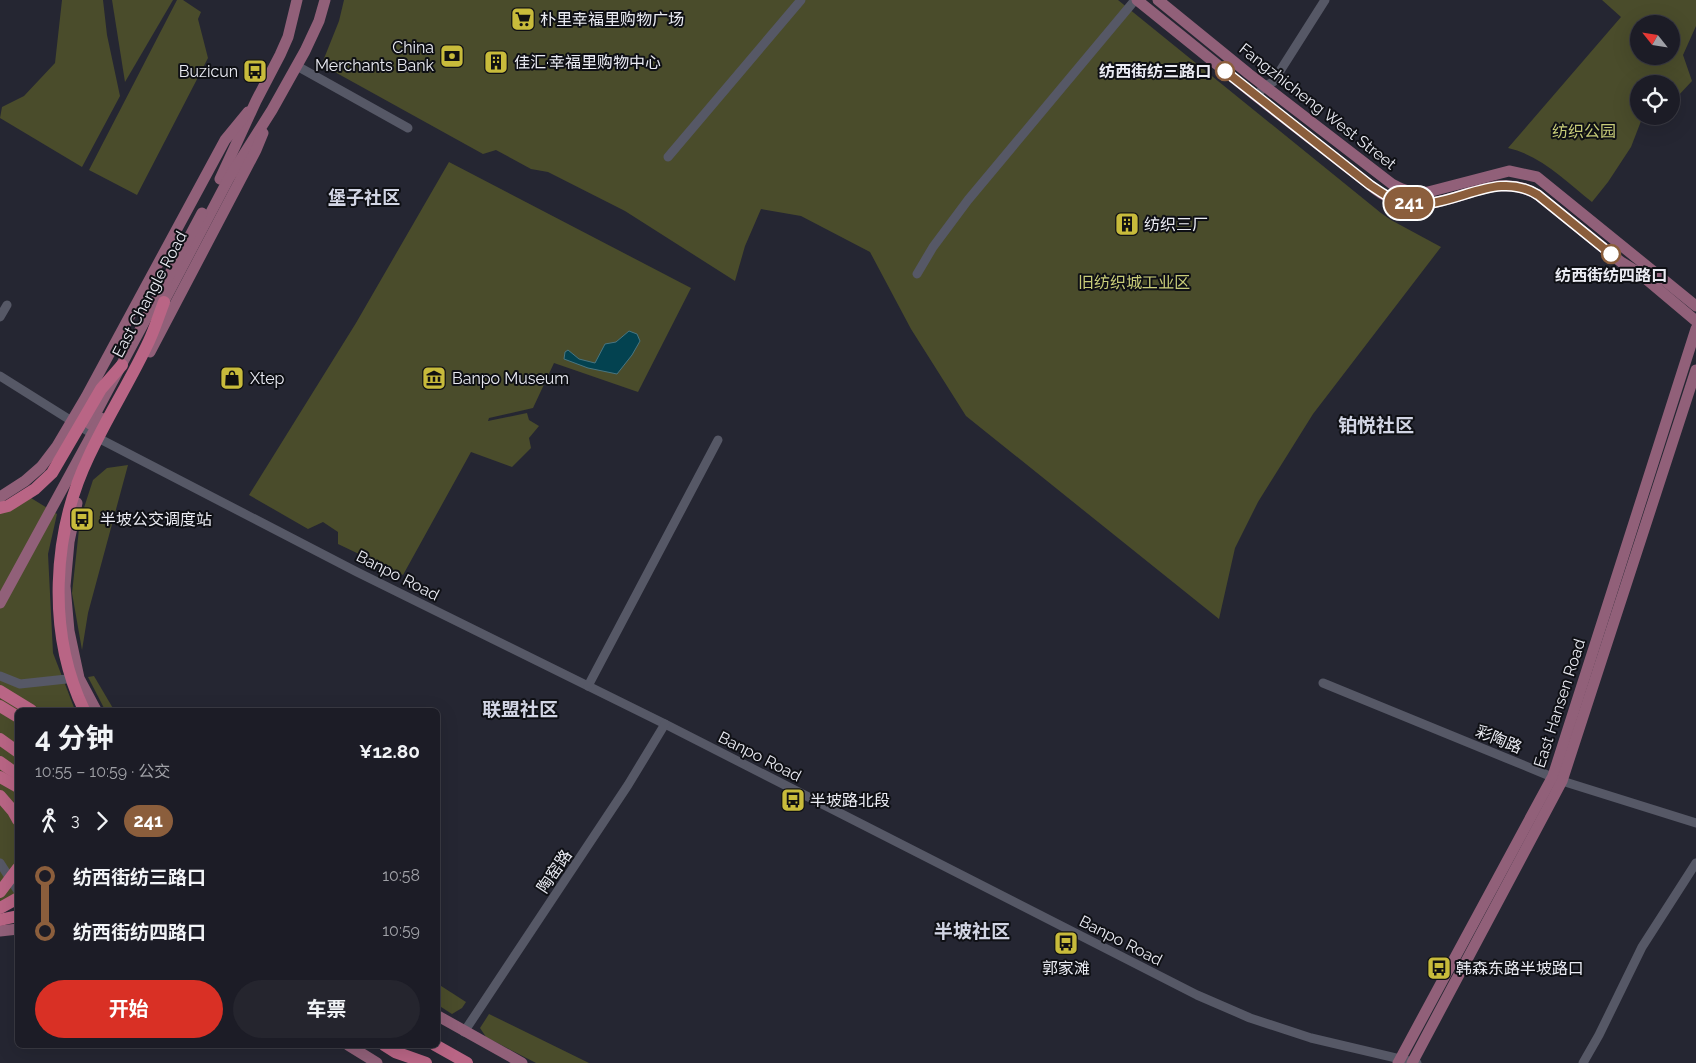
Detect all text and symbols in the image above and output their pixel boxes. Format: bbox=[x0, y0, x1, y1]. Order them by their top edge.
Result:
supermarket icon: 朴里幸福里购物广场 bbox=[510, 6, 536, 32]
place label: 朴里幸福里购物广场 bbox=[540, 10, 684, 29]
north arrow bbox=[1630, 15, 1680, 65]
map controls bbox=[1630, 15, 1680, 125]
place label: China Merchants Bank bbox=[315, 38, 435, 75]
street label: Fangzhicheng West Street bbox=[1235, 39, 1400, 174]
bank icon: China Merchants Bank bbox=[439, 43, 465, 69]
building icon: 佳汇·幸福里购物中心 bbox=[483, 49, 509, 75]
place label: 佳汇·幸福里购物中心 bbox=[514, 53, 661, 72]
bus stop icon: Buzicun bbox=[242, 58, 268, 84]
marker: 纺西街纺三路口 bbox=[1215, 61, 1235, 81]
place label: Buzicun bbox=[179, 62, 238, 81]
place label: 纺西街纺三路口 bbox=[1099, 62, 1211, 81]
button: locate bbox=[1630, 75, 1680, 125]
park label: 纺织公园 bbox=[1552, 122, 1616, 141]
district label: 堡子社区 bbox=[328, 187, 400, 208]
line badge: 241 bbox=[1380, 187, 1438, 219]
text: 241 bbox=[1394, 192, 1424, 213]
building icon: 纺织三厂 bbox=[1114, 211, 1140, 237]
place label: 纺织三厂 bbox=[1144, 215, 1208, 234]
street label: East Changle Road bbox=[108, 228, 191, 361]
marker: 纺西街纺四路口 bbox=[1601, 244, 1621, 264]
place label: 纺西街纺四路口 bbox=[1555, 266, 1667, 285]
park label: 旧纺织城工业区 bbox=[1078, 273, 1190, 292]
shop icon: Xtep bbox=[219, 365, 245, 391]
museum icon: Banpo Museum bbox=[421, 365, 447, 391]
place label: Xtep bbox=[250, 369, 285, 388]
place label: Banpo Museum bbox=[452, 369, 569, 388]
district label: 铂悦社区 bbox=[1338, 414, 1414, 436]
bus stop icon: 半坡公交调度站 bbox=[69, 506, 95, 532]
place label: 半坡公交调度站 bbox=[100, 510, 212, 529]
street label: Banpo Road bbox=[353, 546, 442, 604]
street label: East Hansen Road bbox=[1530, 636, 1589, 770]
district label: 联盟社区 bbox=[482, 698, 558, 720]
text: 4 分钟 bbox=[35, 722, 114, 755]
street label: 彩陶路 bbox=[1473, 722, 1525, 757]
street label: Banpo Road bbox=[715, 727, 804, 785]
text: ¥12.80 bbox=[359, 740, 420, 762]
text: 10:55 – 10:59 · 公交 bbox=[35, 762, 170, 781]
bus stop icon: 半坡路北段 bbox=[780, 787, 806, 813]
place label: 半坡路北段 bbox=[810, 791, 890, 810]
icon: walk bbox=[35, 807, 63, 835]
icon: forward bbox=[88, 807, 116, 835]
text: 241 bbox=[134, 810, 163, 831]
text: 3 bbox=[71, 811, 80, 830]
street label: 陶窑路 bbox=[533, 846, 576, 896]
text: 纺西街纺三路口 bbox=[73, 866, 206, 888]
text: 10:58 bbox=[382, 866, 420, 885]
street label: Banpo Road bbox=[1076, 911, 1165, 969]
district label: 半坡社区 bbox=[934, 920, 1010, 942]
text: 纺西街纺四路口 bbox=[73, 921, 206, 943]
text: 10:59 bbox=[382, 921, 420, 940]
bus stop icon: 郭家滩 bbox=[1053, 930, 1079, 956]
bus stop icon: 韩森东路半坡路口 bbox=[1426, 955, 1452, 981]
place label: 郭家滩 bbox=[1042, 959, 1090, 978]
place label: 韩森东路半坡路口 bbox=[1456, 959, 1584, 978]
button: 开始 bbox=[35, 980, 223, 1038]
button: 车票 bbox=[233, 980, 420, 1038]

